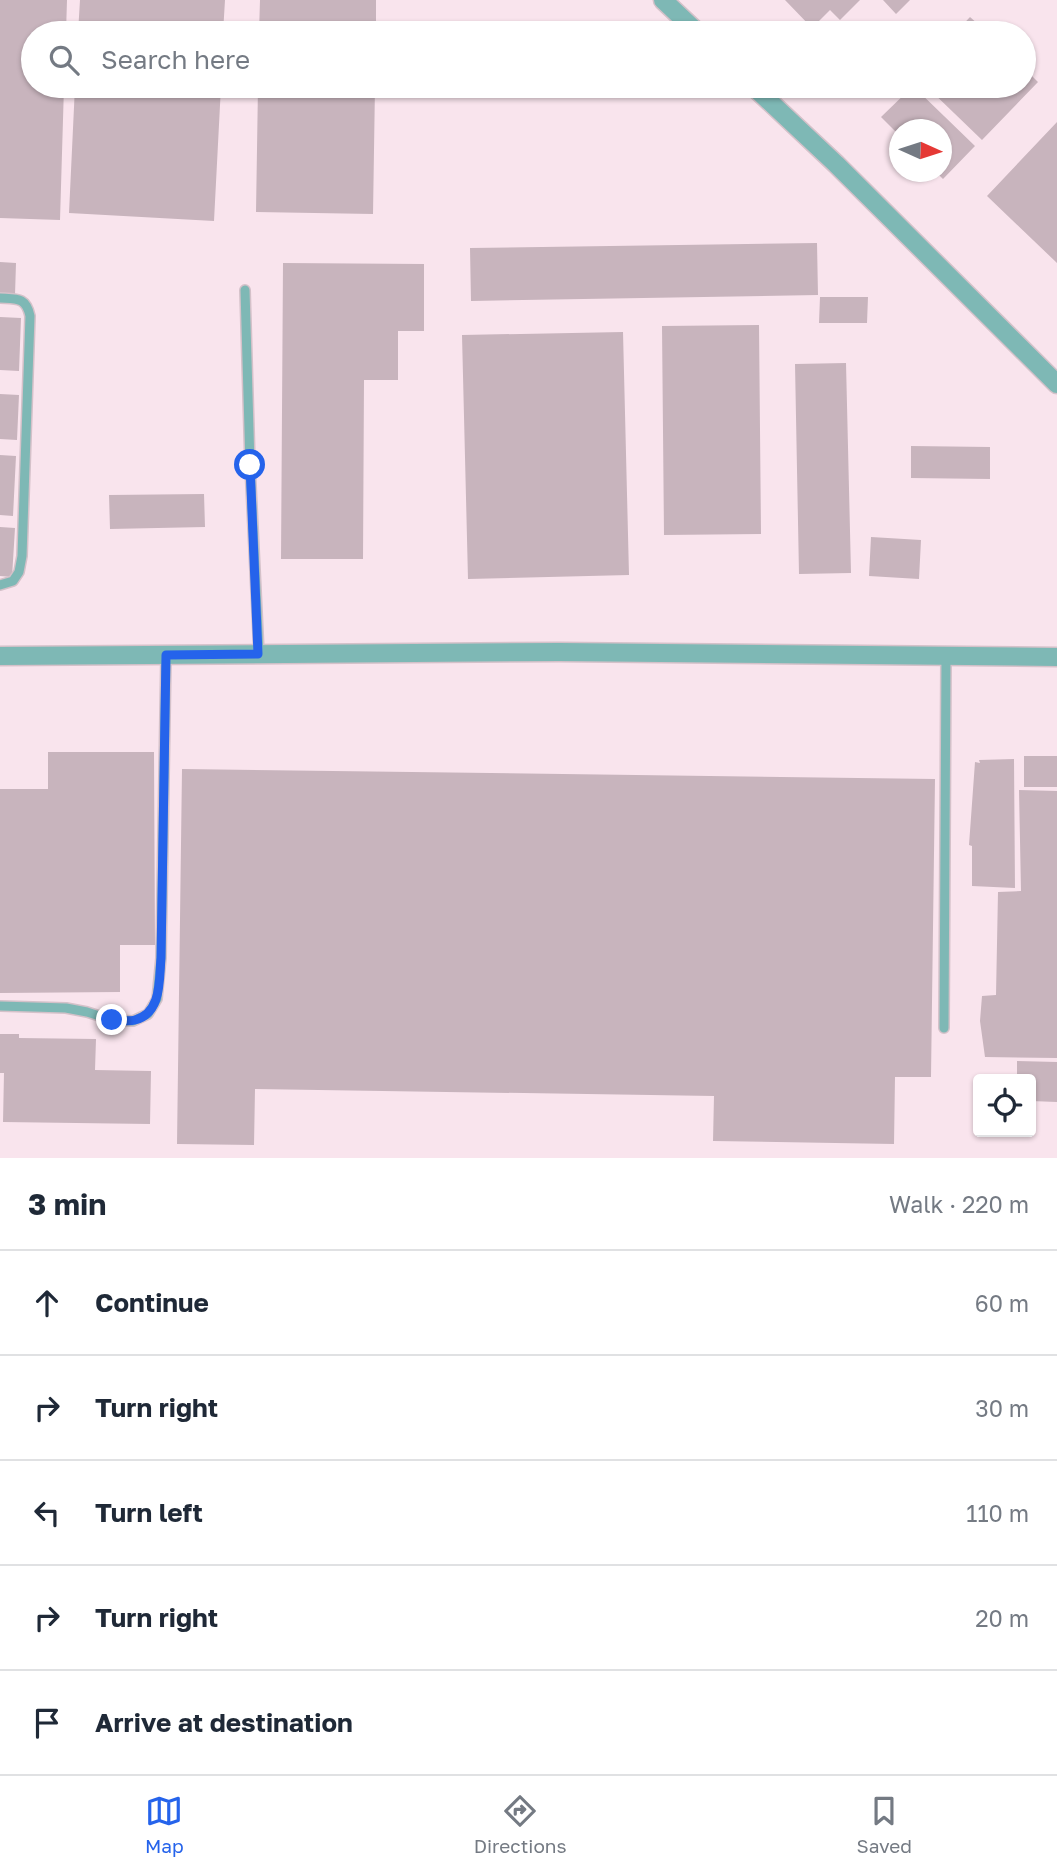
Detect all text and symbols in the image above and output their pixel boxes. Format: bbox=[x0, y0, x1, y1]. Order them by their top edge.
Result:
search box bbox=[21, 21, 1036, 98]
icon: search bbox=[45, 41, 83, 79]
text: Search here bbox=[101, 44, 250, 75]
north arrow bbox=[889, 119, 952, 182]
route start bbox=[234, 449, 265, 480]
route end bbox=[96, 1004, 127, 1035]
map controls bbox=[973, 1074, 1036, 1137]
button: locate bbox=[973, 1074, 1036, 1137]
text: 3 min bbox=[28, 1186, 106, 1222]
text: Walk · 220 m bbox=[889, 1190, 1029, 1218]
icon: ahead bbox=[28, 1284, 66, 1322]
text: Continue bbox=[95, 1287, 209, 1318]
text: 60 m bbox=[975, 1289, 1029, 1317]
icon: right bbox=[28, 1389, 66, 1427]
text: Turn right bbox=[95, 1392, 218, 1423]
text: 30 m bbox=[975, 1394, 1029, 1422]
icon: left bbox=[28, 1494, 66, 1532]
text: Turn left bbox=[95, 1497, 203, 1528]
text: 110 m bbox=[966, 1499, 1029, 1527]
icon: right bbox=[28, 1599, 66, 1637]
text: Turn right bbox=[95, 1602, 218, 1633]
text: 20 m bbox=[975, 1604, 1029, 1632]
icon: arrive bbox=[28, 1704, 66, 1742]
text: Arrive at destination bbox=[95, 1707, 353, 1738]
tab: Map bbox=[145, 1792, 184, 1857]
tab: Directions bbox=[474, 1792, 567, 1857]
tab: Saved bbox=[857, 1792, 912, 1857]

